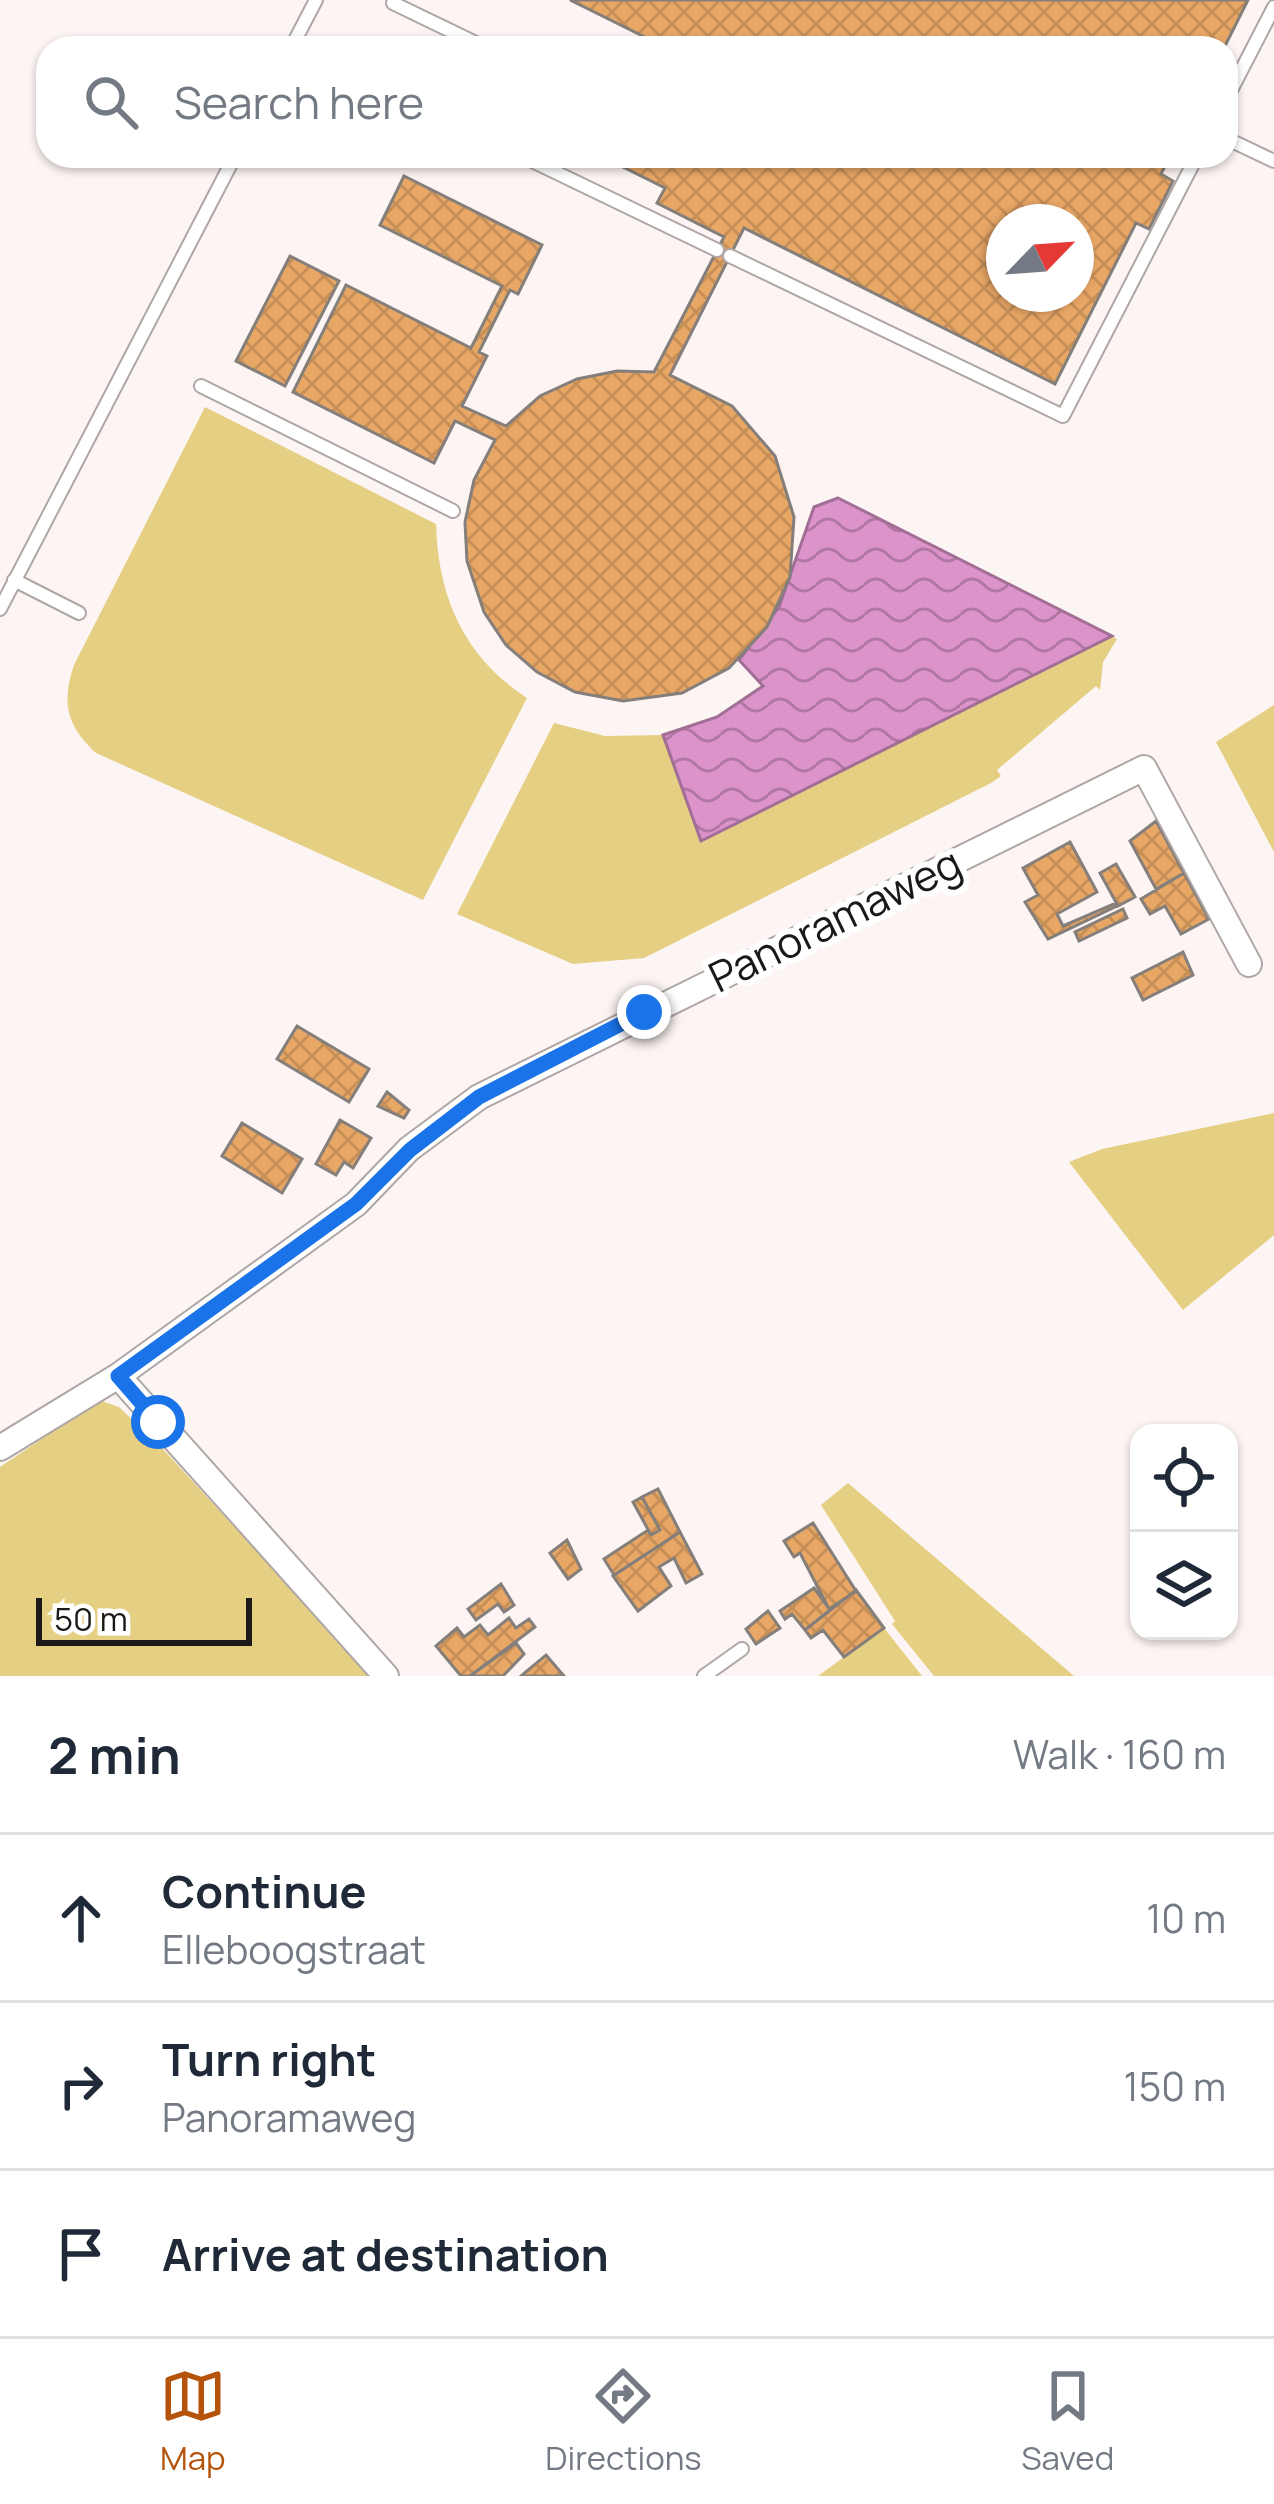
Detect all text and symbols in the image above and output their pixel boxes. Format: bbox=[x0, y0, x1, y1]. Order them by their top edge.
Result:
search box bbox=[36, 36, 1238, 168]
icon: search bbox=[78, 69, 144, 135]
text: Search here bbox=[174, 71, 424, 133]
north arrow bbox=[986, 204, 1094, 312]
street label: Panoramaweg bbox=[699, 833, 970, 1005]
route end bbox=[617, 985, 671, 1039]
route start bbox=[131, 1395, 185, 1449]
map controls bbox=[1130, 1424, 1238, 1640]
button: locate bbox=[1130, 1424, 1238, 1532]
button: layers bbox=[1130, 1532, 1238, 1640]
scale bar bbox=[36, 1592, 252, 1645]
text: 50 m bbox=[54, 1596, 128, 1641]
text: 2 min bbox=[48, 1720, 181, 1789]
text: Walk · 160 m bbox=[1013, 1727, 1226, 1781]
text: Continue bbox=[162, 1860, 367, 1922]
icon: ahead bbox=[48, 1885, 114, 1951]
text: 10 m bbox=[1146, 1891, 1226, 1945]
text: Elleboogstraat bbox=[162, 1922, 426, 1976]
text: Turn right bbox=[162, 2028, 376, 2090]
icon: right bbox=[48, 2053, 114, 2119]
text: 150 m bbox=[1124, 2059, 1226, 2113]
text: Panoramaweg bbox=[162, 2090, 416, 2144]
icon: arrive bbox=[48, 2221, 114, 2287]
text: Arrive at destination bbox=[162, 2223, 609, 2285]
tab: Map bbox=[160, 2363, 226, 2480]
tab: Directions bbox=[545, 2363, 702, 2480]
tab: Saved bbox=[1021, 2363, 1114, 2480]

